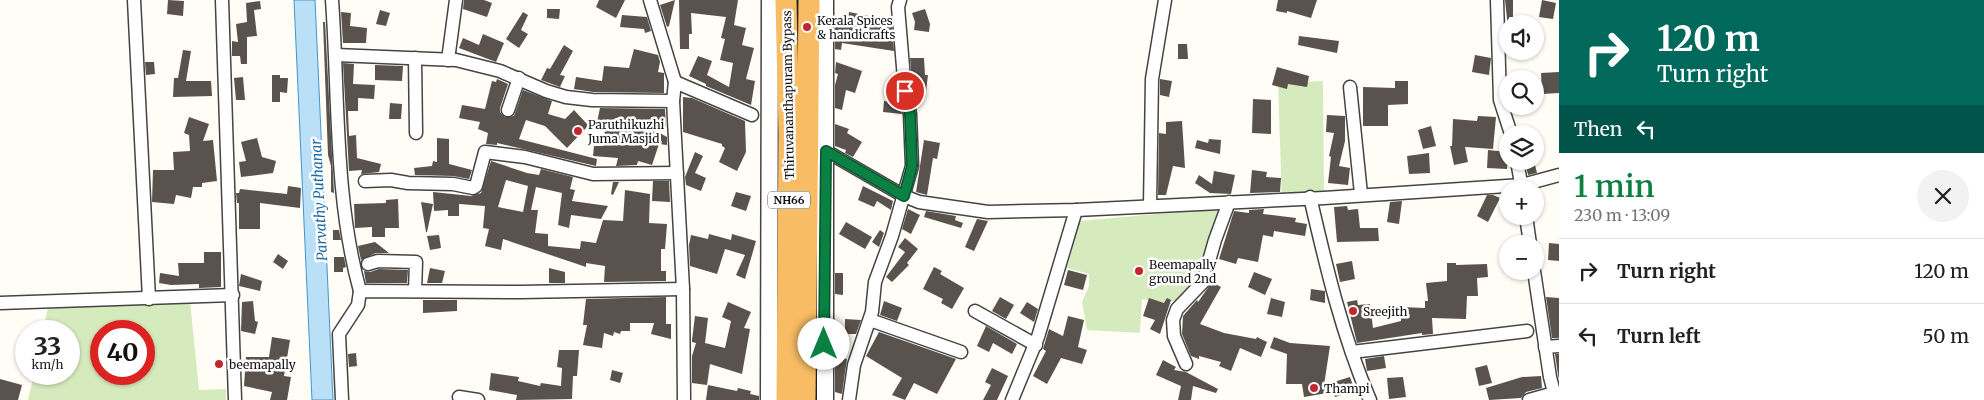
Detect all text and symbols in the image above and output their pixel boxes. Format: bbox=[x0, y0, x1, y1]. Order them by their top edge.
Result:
street label: Thiruvananthapuram Bypass bbox=[779, 10, 797, 180]
place label: Kerala Spices & handicrafts bbox=[817, 13, 896, 42]
map controls bbox=[1499, 15, 1544, 280]
button: sound bbox=[1499, 15, 1544, 60]
text: 120 m bbox=[1657, 17, 1760, 61]
icon: right bbox=[1574, 20, 1639, 85]
marker: Kerala Spices & handicrafts bbox=[801, 21, 813, 33]
text: Turn right bbox=[1657, 60, 1768, 88]
pin bbox=[884, 70, 926, 112]
button: search bbox=[1499, 70, 1544, 115]
icon: arrive bbox=[891, 77, 919, 105]
icon: left bbox=[1632, 115, 1660, 143]
place label: Paruthikuzhi Juma Masjid bbox=[587, 117, 665, 146]
text: Then bbox=[1574, 117, 1622, 141]
marker: Paruthikuzhi Juma Masjid bbox=[572, 125, 584, 137]
button: layers bbox=[1499, 125, 1544, 170]
water label: Parvathy Puthanar bbox=[307, 138, 331, 261]
text: 1 min bbox=[1574, 167, 1655, 205]
button: close bbox=[1917, 170, 1969, 222]
button: + bbox=[1499, 180, 1544, 225]
road number: NH66 bbox=[768, 192, 810, 208]
text: 230 m · 13:09 bbox=[1574, 205, 1670, 225]
button: − bbox=[1499, 235, 1544, 280]
place label: Beemapally ground 2nd bbox=[1149, 257, 1217, 286]
icon: right bbox=[1574, 257, 1602, 285]
text: Turn right bbox=[1617, 259, 1716, 283]
text: 120 m bbox=[1914, 259, 1969, 283]
marker: Beemapally ground 2nd bbox=[1133, 265, 1145, 277]
place label: Sreejith bbox=[1363, 304, 1407, 319]
marker: Sreejith bbox=[1347, 305, 1359, 317]
position arrow bbox=[797, 317, 849, 369]
speed limit sign: 40 bbox=[90, 320, 155, 385]
icon: left bbox=[1574, 322, 1602, 350]
text: Turn left bbox=[1617, 324, 1701, 348]
text: 50 m bbox=[1923, 324, 1969, 348]
text: 33 bbox=[34, 330, 61, 362]
text: km/h bbox=[32, 357, 63, 372]
place label: beemapally bbox=[228, 357, 296, 372]
marker: beemapally bbox=[213, 358, 225, 370]
place label: Thampi bbox=[1324, 381, 1370, 396]
marker: Thampi bbox=[1308, 382, 1320, 394]

